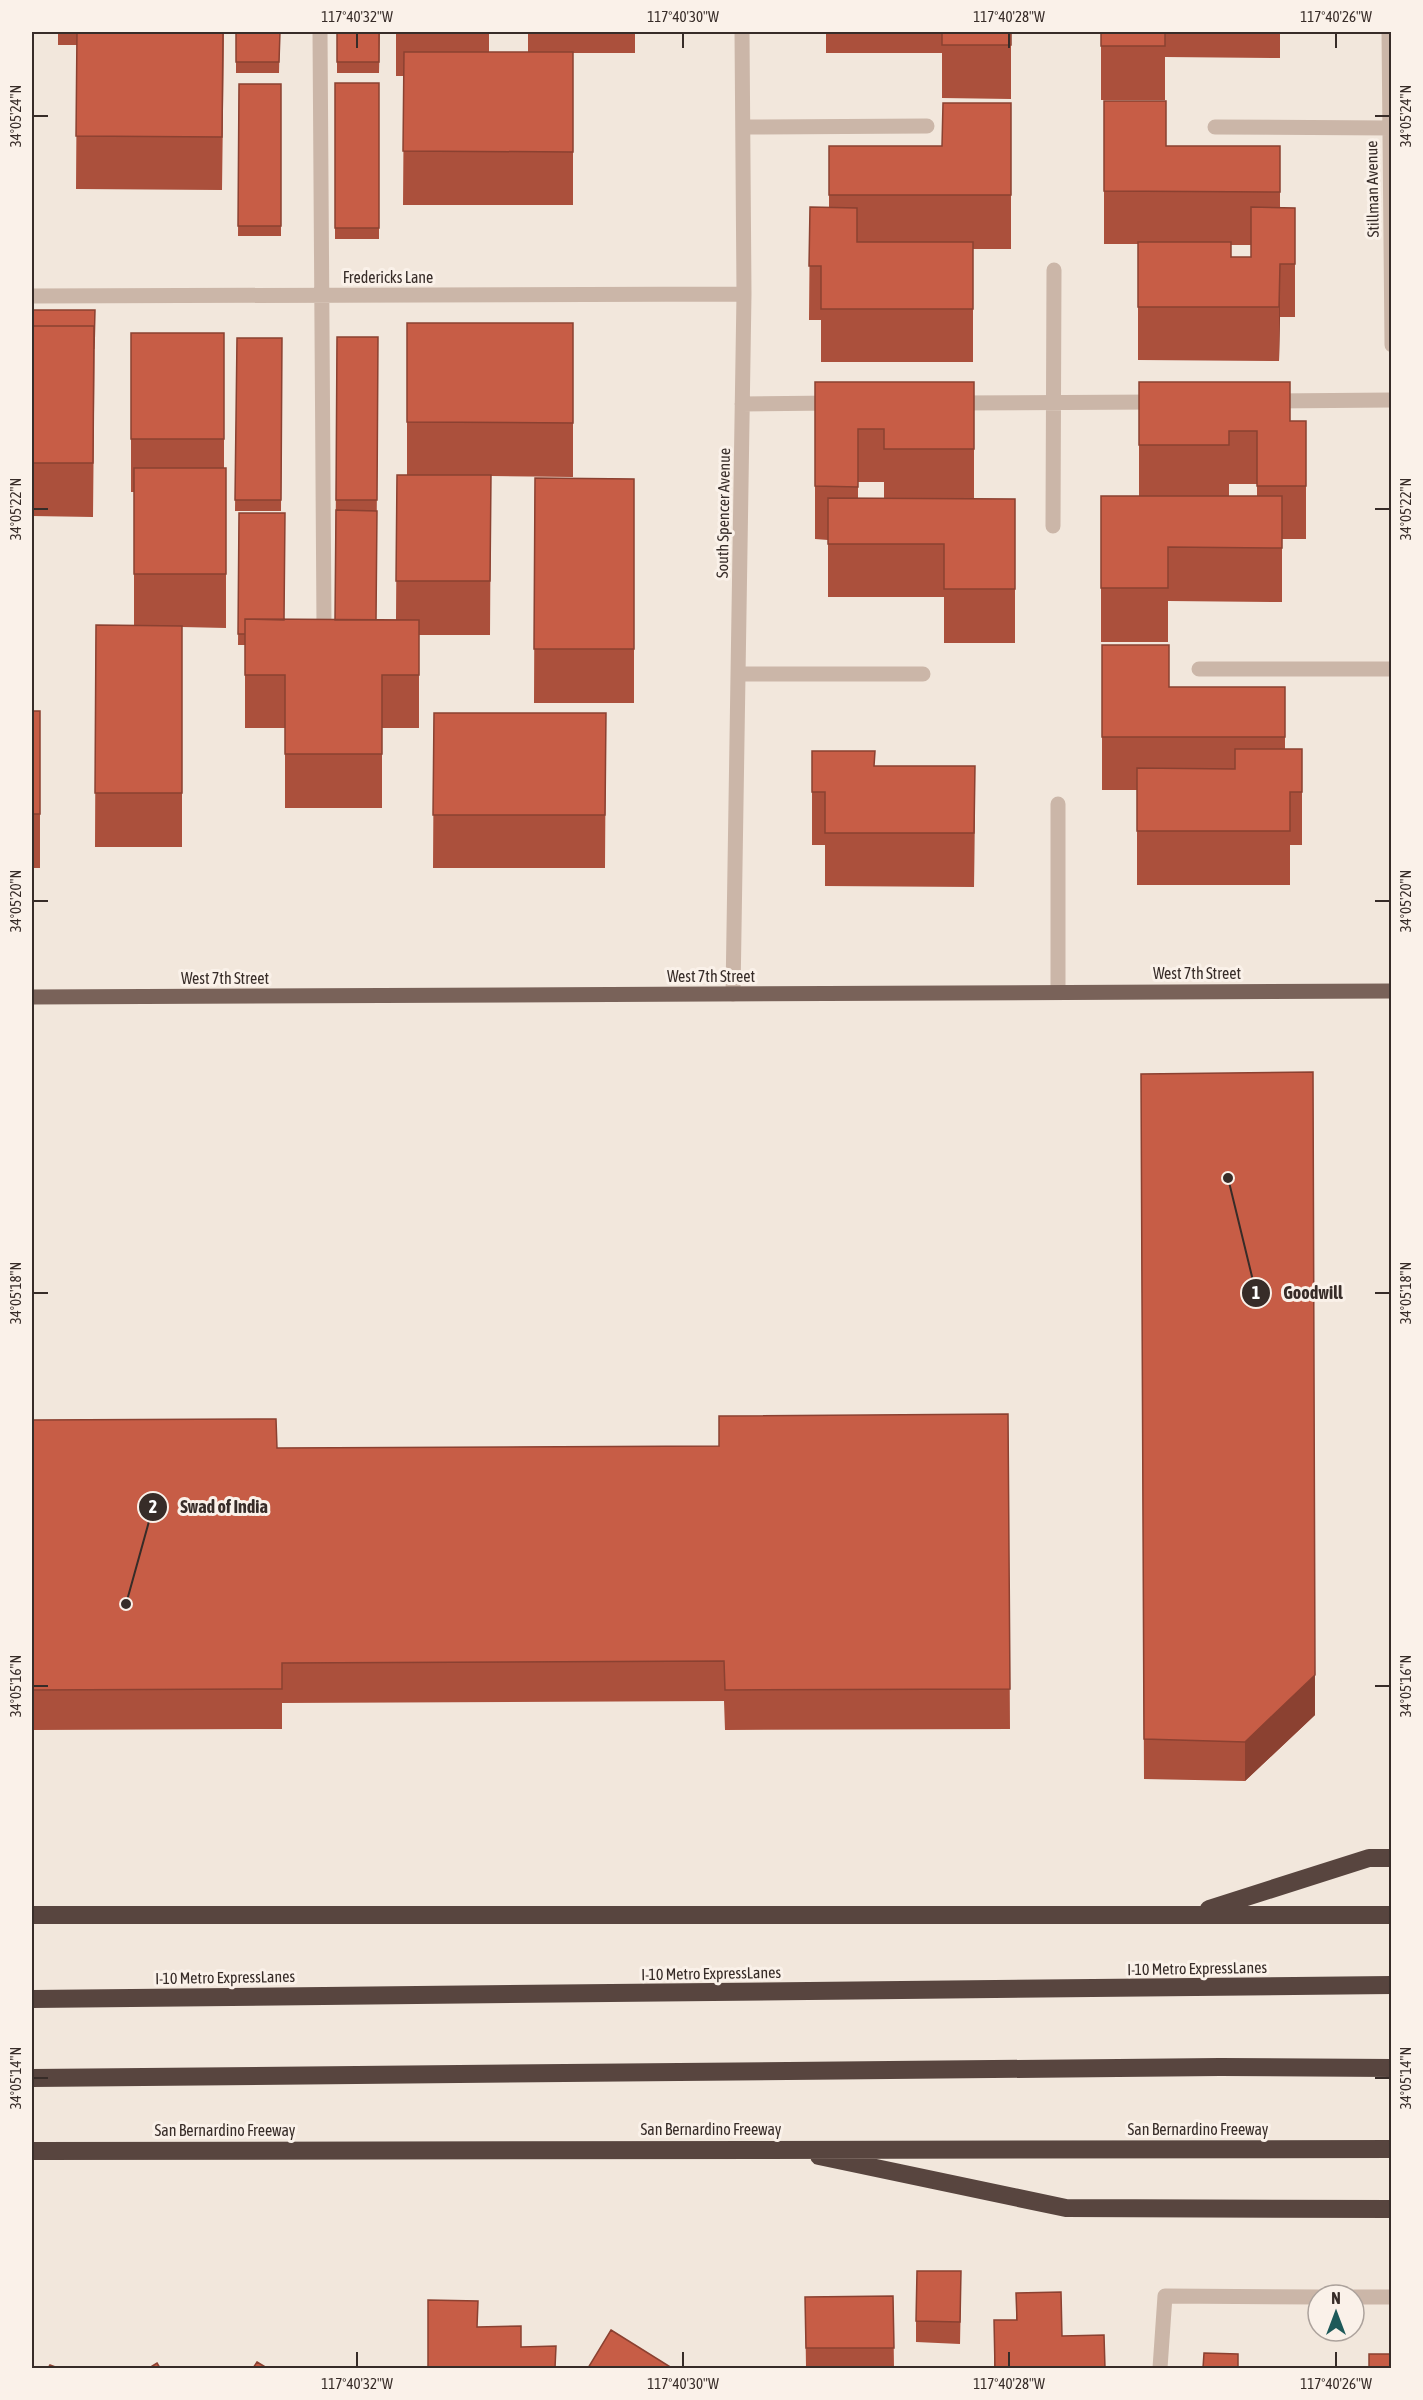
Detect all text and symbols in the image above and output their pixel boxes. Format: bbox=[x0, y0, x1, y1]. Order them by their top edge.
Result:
text: 117°40'32"W bbox=[321, 8, 393, 25]
text: 117°40'30"W bbox=[647, 8, 719, 25]
text: 117°40'28"W bbox=[973, 8, 1045, 25]
text: 117°40'26"W bbox=[1300, 8, 1372, 25]
text: 34°05'24"N bbox=[7, 85, 24, 147]
text: 34°05'24"N bbox=[1397, 85, 1414, 147]
street label: Stillman Avenue bbox=[1362, 140, 1382, 238]
street label: Fredericks Lane bbox=[343, 268, 433, 286]
street label: South Spencer Avenue bbox=[713, 448, 734, 578]
text: 34°05'22"N bbox=[7, 478, 24, 540]
text: 34°05'22"N bbox=[1397, 478, 1414, 540]
text: 34°05'20"N bbox=[7, 870, 24, 932]
text: 34°05'20"N bbox=[1397, 870, 1414, 932]
street label: West 7th Street bbox=[1153, 964, 1241, 982]
street label: West 7th Street bbox=[667, 967, 755, 985]
street label: West 7th Street bbox=[181, 969, 269, 987]
text: 34°05'18"N bbox=[7, 1262, 24, 1324]
text: 34°05'18"N bbox=[1397, 1262, 1414, 1324]
callout: Goodwill bbox=[1241, 1275, 1354, 1311]
text: 1 bbox=[1252, 1282, 1260, 1303]
text: Goodwill bbox=[1283, 1282, 1343, 1303]
callout: Swad of India bbox=[138, 1489, 280, 1525]
text: 2 bbox=[149, 1496, 157, 1517]
text: Swad of India bbox=[180, 1496, 268, 1517]
text: 34°05'16"N bbox=[7, 1655, 24, 1717]
text: 34°05'16"N bbox=[1397, 1655, 1414, 1717]
street label: I-10 Metro ExpressLanes bbox=[1127, 1958, 1268, 1979]
street label: I-10 Metro ExpressLanes bbox=[641, 1963, 782, 1984]
street label: I-10 Metro ExpressLanes bbox=[155, 1967, 296, 1988]
text: 34°05'14"N bbox=[7, 2047, 24, 2109]
text: 34°05'14"N bbox=[1397, 2047, 1414, 2109]
street label: San Bernardino Freeway bbox=[641, 2120, 782, 2139]
street label: San Bernardino Freeway bbox=[1128, 2120, 1269, 2139]
street label: San Bernardino Freeway bbox=[155, 2121, 296, 2140]
north arrow bbox=[1306, 2283, 1366, 2343]
text: N bbox=[1331, 2289, 1341, 2307]
text: 117°40'32"W bbox=[321, 2375, 393, 2392]
text: 117°40'30"W bbox=[647, 2375, 719, 2392]
text: 117°40'28"W bbox=[973, 2375, 1045, 2392]
text: 117°40'26"W bbox=[1300, 2375, 1372, 2392]

